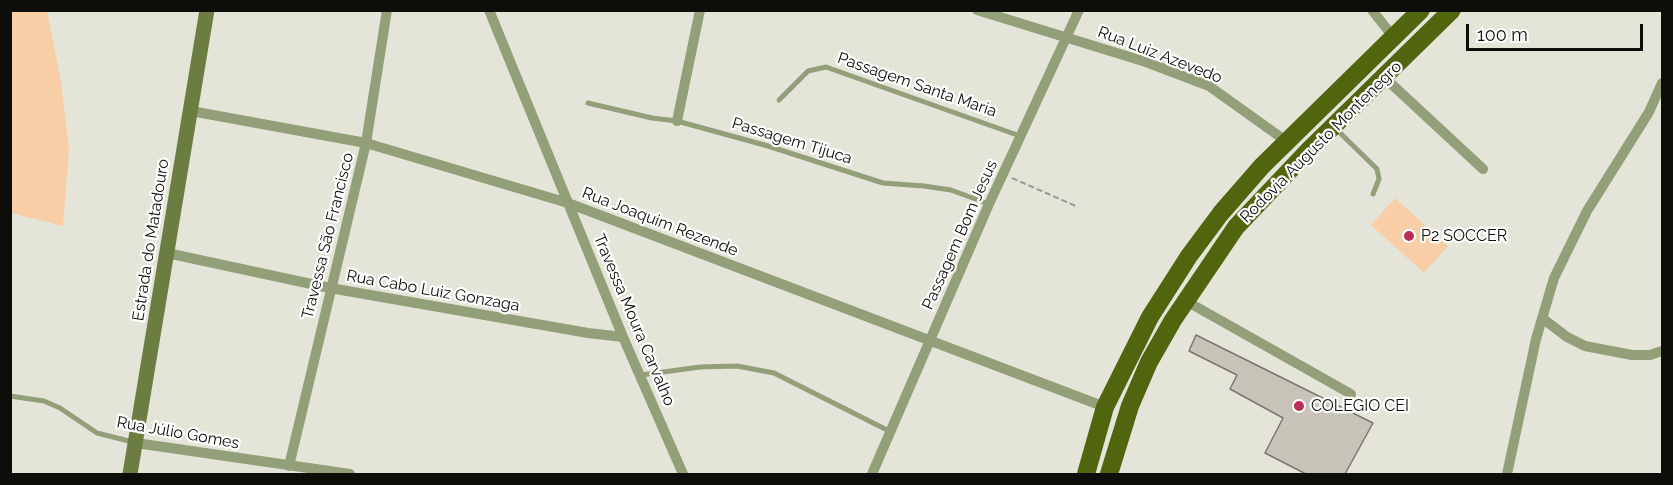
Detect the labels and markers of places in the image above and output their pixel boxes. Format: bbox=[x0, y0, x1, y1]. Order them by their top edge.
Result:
place label: P2 SOCCER bbox=[1421, 226, 1507, 246]
marker: P2 SOCCER bbox=[1402, 229, 1416, 243]
place label: COLEGIO CEI bbox=[1311, 396, 1409, 416]
marker: COLEGIO CEI bbox=[1292, 399, 1306, 413]

